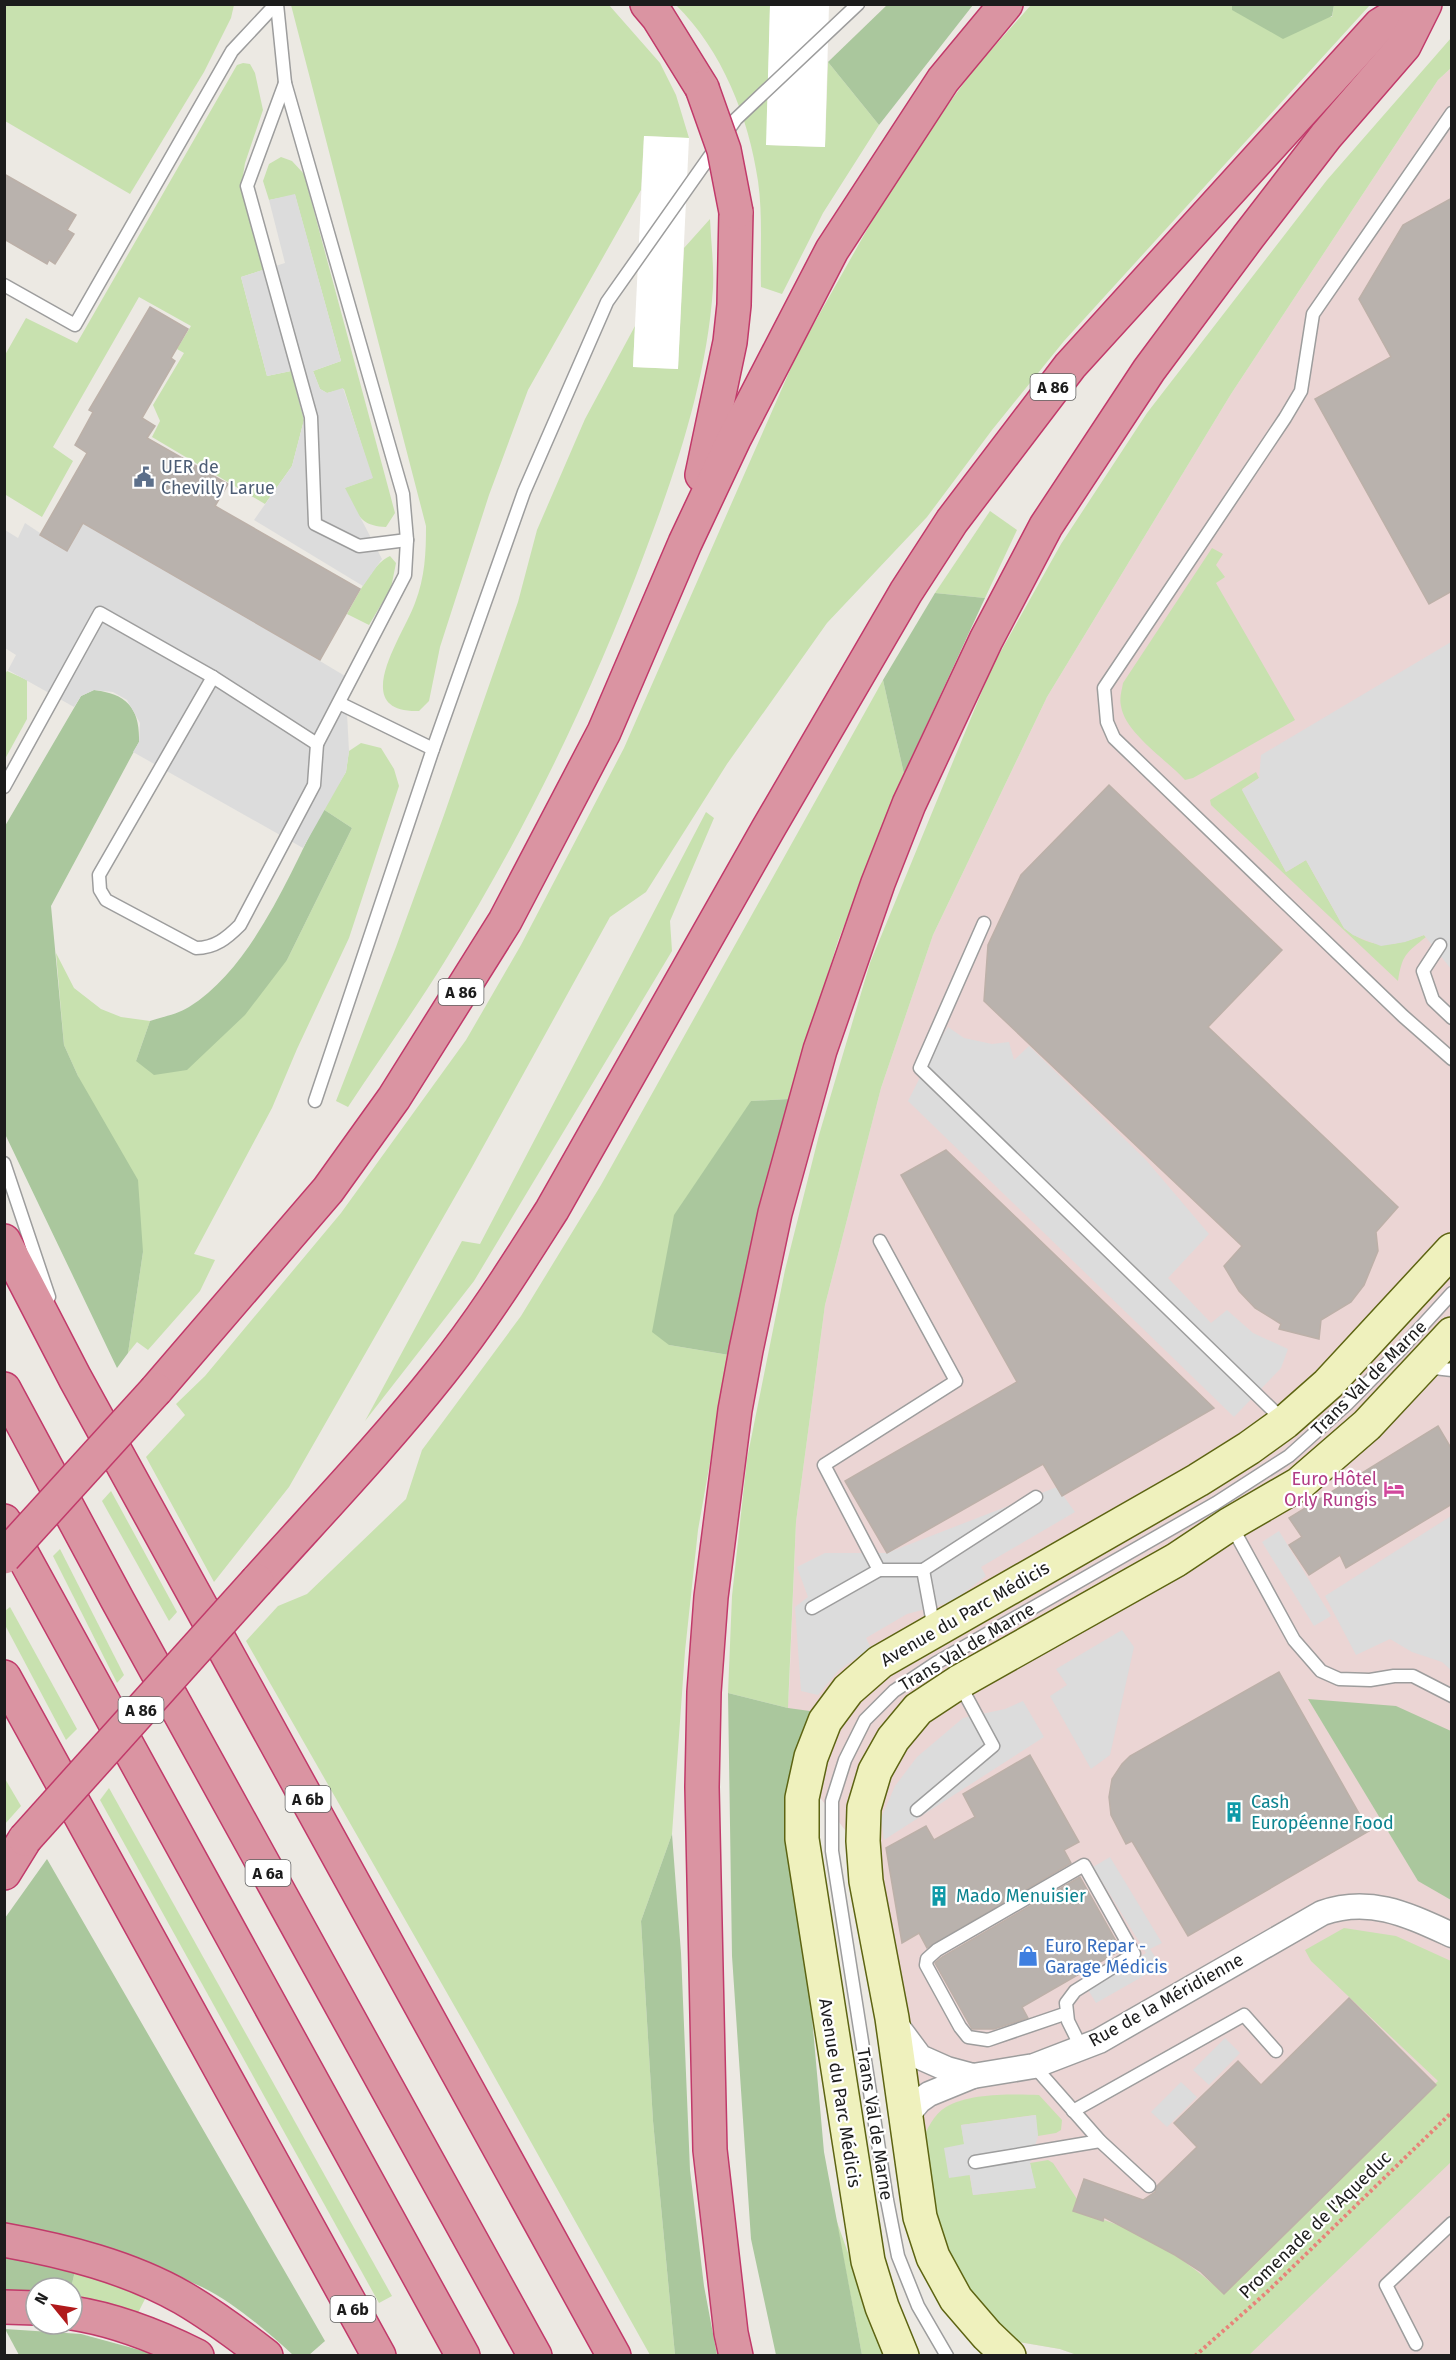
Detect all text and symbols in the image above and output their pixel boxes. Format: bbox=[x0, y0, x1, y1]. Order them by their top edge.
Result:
road number: A 86 bbox=[1030, 374, 1076, 400]
place label: UER de Chevilly Larue bbox=[161, 456, 275, 499]
public building icon: UER de Chevilly Larue bbox=[132, 465, 156, 489]
road number: A 86 bbox=[438, 979, 484, 1005]
street label: Trans Val de Marne bbox=[1307, 1316, 1431, 1440]
place label: Euro Hôtel Orly Rungis bbox=[1284, 1468, 1377, 1511]
hotel icon: Euro Hôtel Orly Rungis bbox=[1382, 1477, 1406, 1501]
street label: Avenue du Parc Médicis bbox=[877, 1557, 1053, 1671]
street label: Trans Val de Marne bbox=[895, 1598, 1039, 1696]
road number: A 86 bbox=[118, 1697, 164, 1723]
road number: A 6b bbox=[286, 1786, 330, 1812]
place label: Cash Européenne Food bbox=[1251, 1791, 1394, 1834]
building icon: Cash Européenne Food bbox=[1222, 1800, 1246, 1824]
road number: A 6a bbox=[246, 1860, 290, 1886]
building icon: Mado Menuisier bbox=[927, 1884, 951, 1908]
place label: Mado Menuisier bbox=[956, 1885, 1086, 1907]
place label: Euro Repar - Garage Médicis bbox=[1045, 1935, 1167, 1978]
shop icon: Euro Repar - Garage Médicis bbox=[1016, 1944, 1040, 1968]
street label: Rue de la Méridienne bbox=[1085, 1948, 1247, 2052]
street label: Avenue du Parc Médicis bbox=[814, 1997, 866, 2189]
street label: Trans Val de Marne bbox=[852, 2046, 898, 2202]
street label: Promenade de l'Aqueduc bbox=[1234, 2146, 1396, 2303]
north arrow bbox=[24, 2276, 84, 2336]
text: N bbox=[31, 2289, 52, 2308]
road number: A 6b bbox=[330, 2296, 376, 2322]

